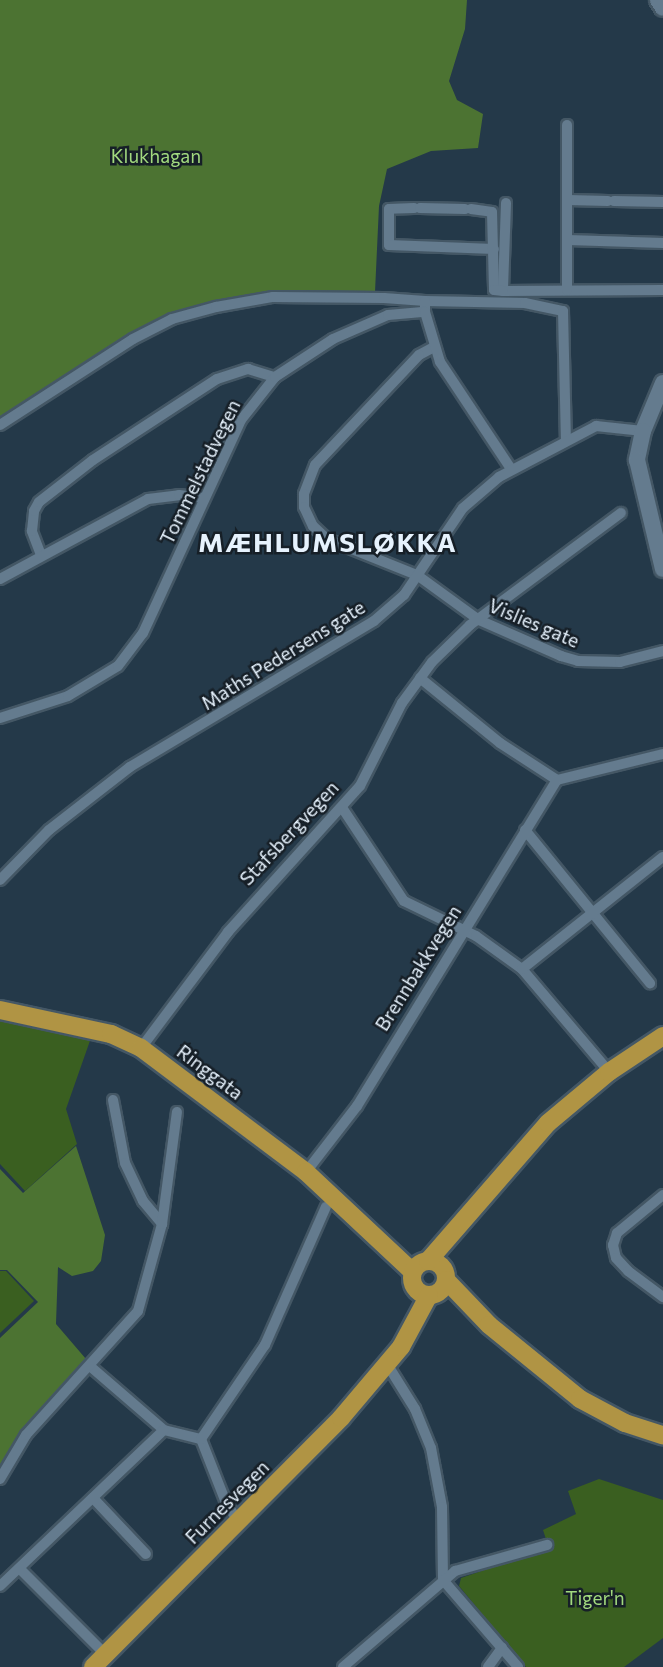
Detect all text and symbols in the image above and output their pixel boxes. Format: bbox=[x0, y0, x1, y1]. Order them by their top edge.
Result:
park label: Klukhagan bbox=[111, 145, 201, 167]
street label: Tommelstadvegen bbox=[155, 396, 245, 548]
district label: MÆHLUMSLØKKA bbox=[200, 526, 456, 558]
street label: Vislies gate bbox=[485, 594, 583, 652]
street label: Maths Pedersens gate bbox=[197, 595, 369, 715]
street label: Stafsbergvegen bbox=[235, 776, 343, 890]
street label: Brennbakkvegen bbox=[370, 901, 466, 1035]
street label: Ringgata bbox=[173, 1040, 247, 1104]
street label: Furnesvegen bbox=[181, 1456, 273, 1548]
park label: Tiger'n bbox=[565, 1587, 625, 1609]

